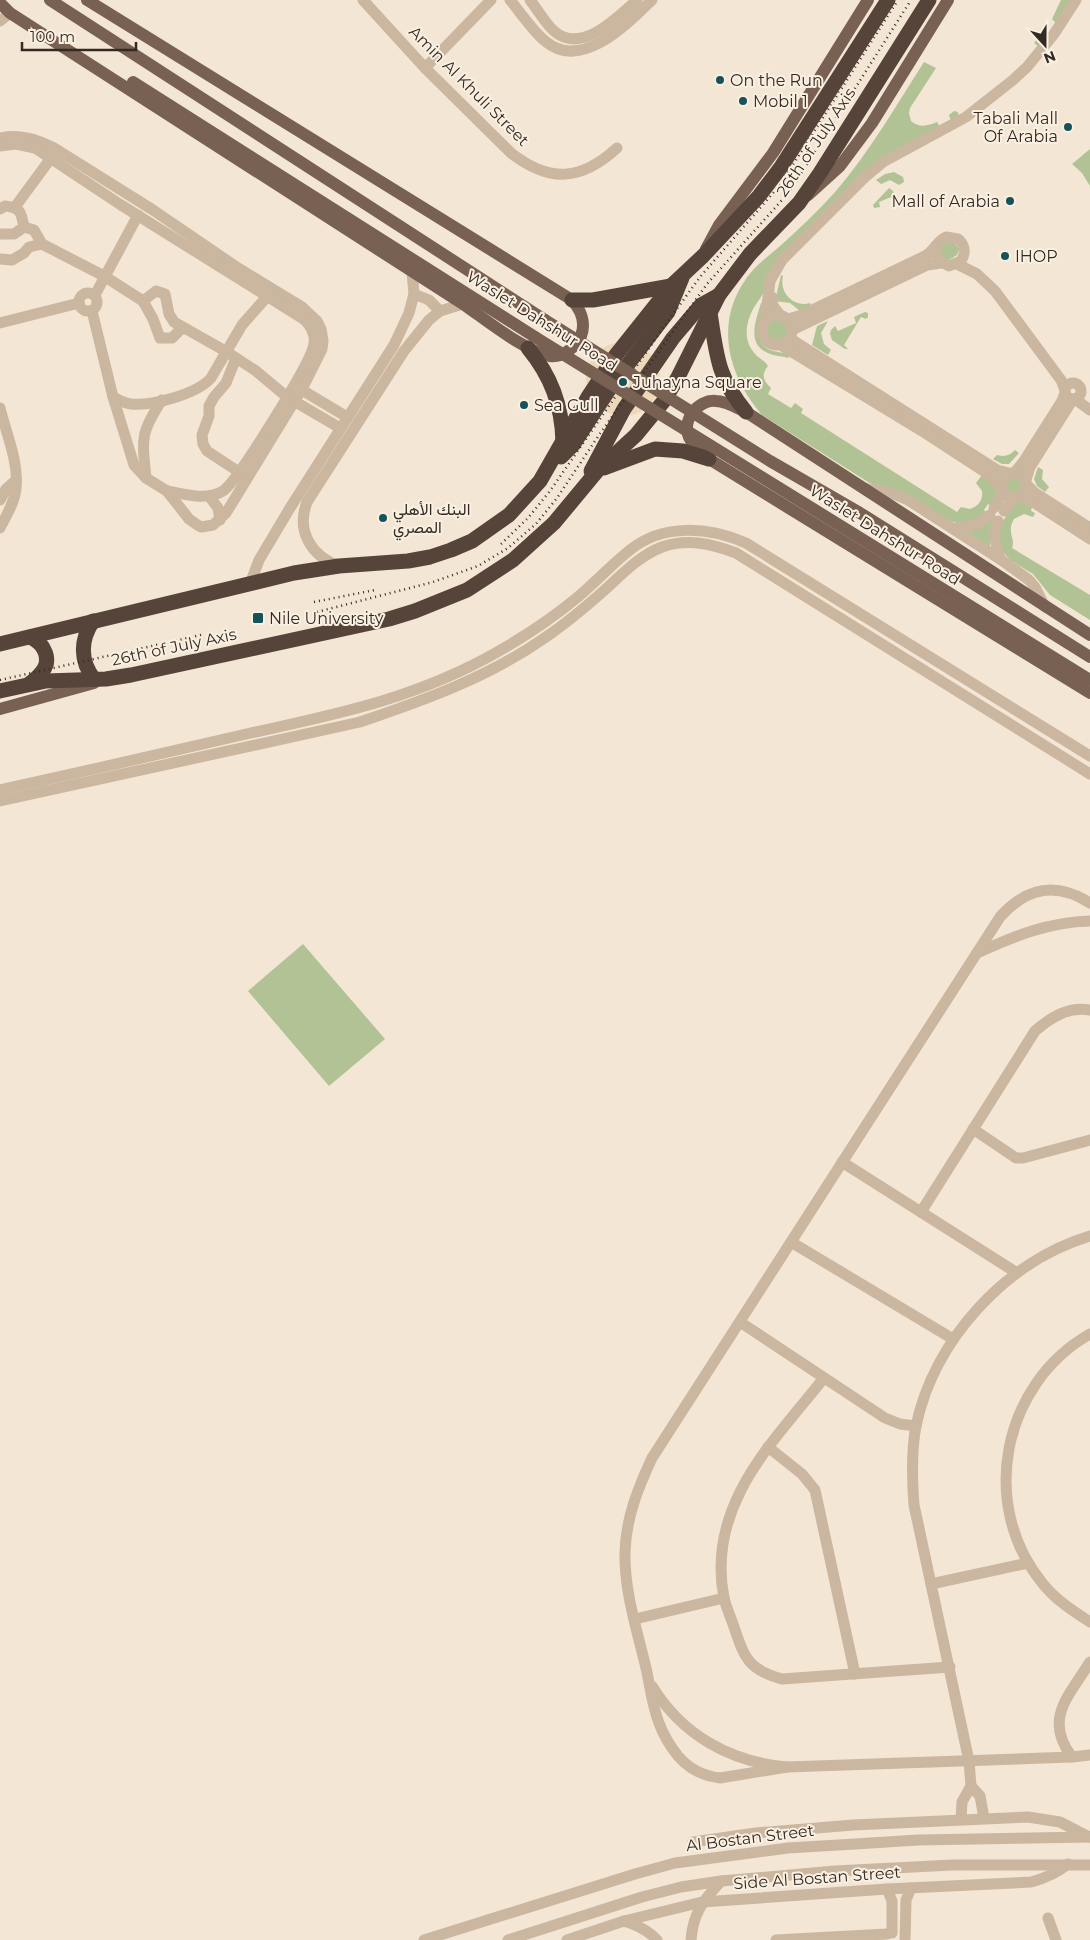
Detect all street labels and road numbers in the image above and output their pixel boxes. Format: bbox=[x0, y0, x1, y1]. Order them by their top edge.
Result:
street label: Amin Al Khuli Street bbox=[405, 22, 533, 150]
street label: 26th of July Axis bbox=[772, 84, 860, 200]
street label: Waslet Dahshur Road bbox=[463, 267, 621, 375]
street label: Waslet Dahshur Road bbox=[806, 481, 964, 589]
street label: 26th of July Axis bbox=[110, 624, 238, 670]
street label: Al Bostan Street bbox=[685, 1821, 816, 1855]
street label: Side Al Bostan Street bbox=[733, 1863, 902, 1893]

